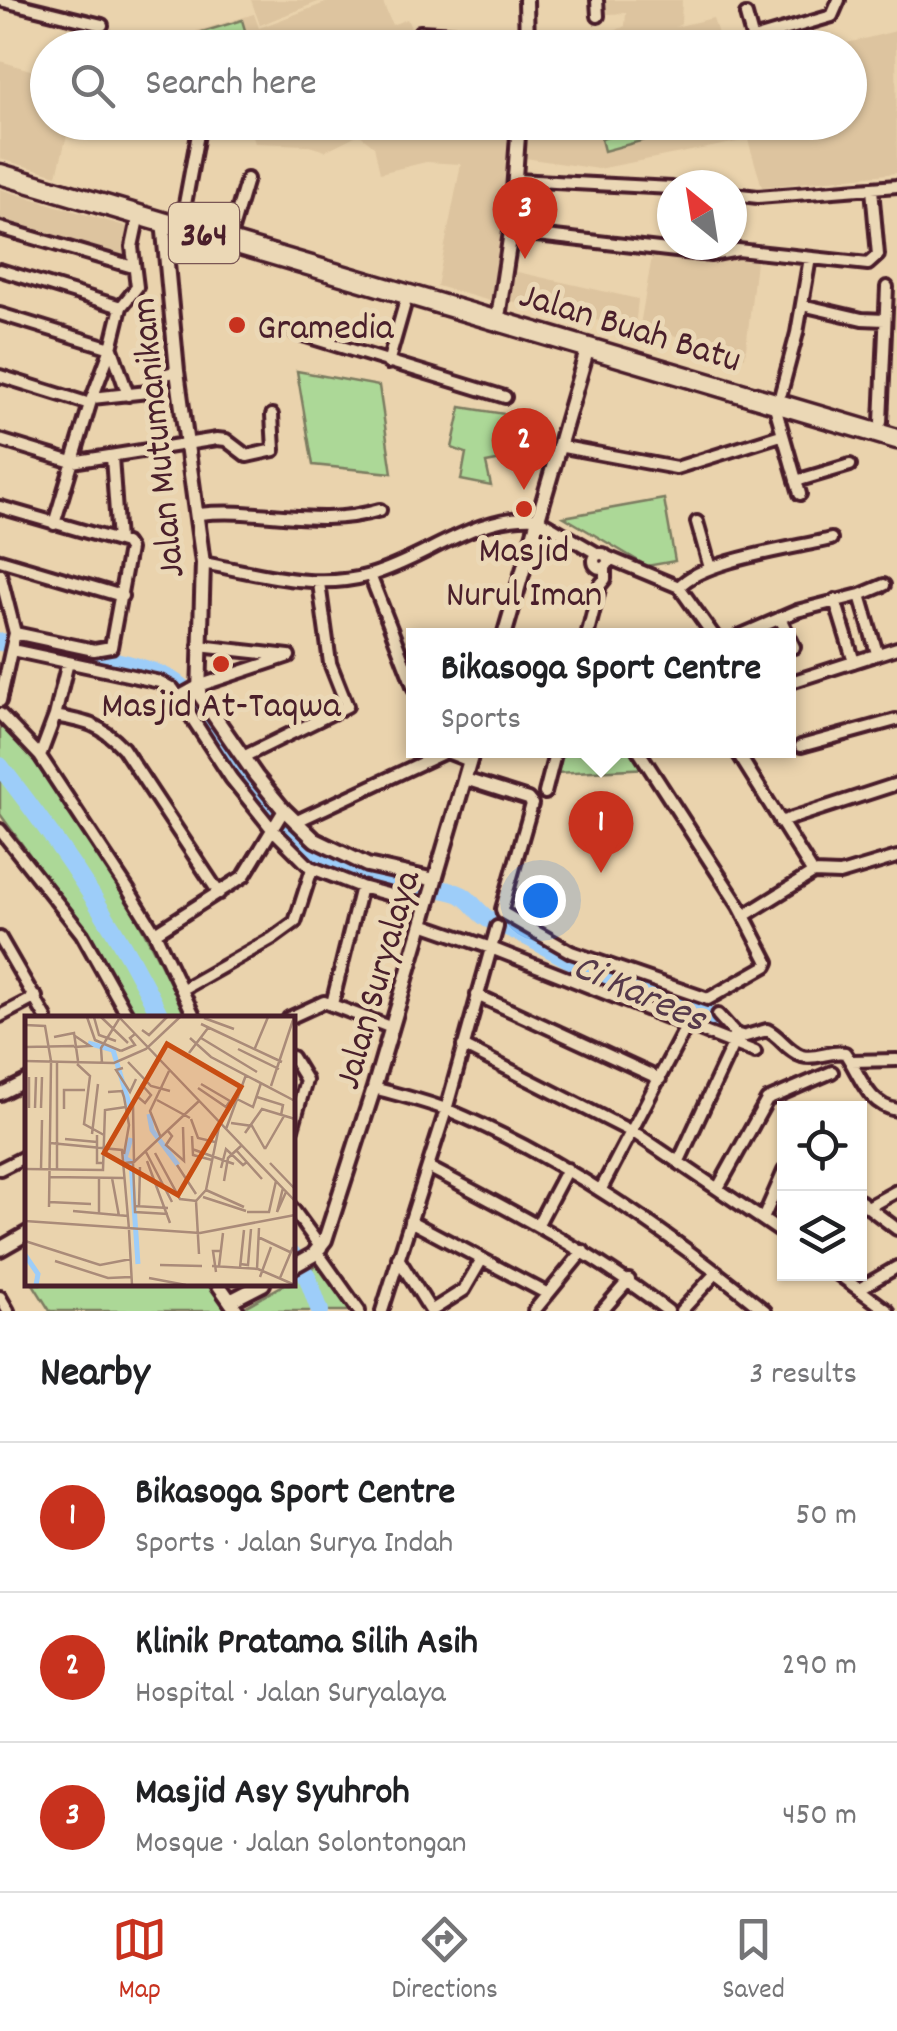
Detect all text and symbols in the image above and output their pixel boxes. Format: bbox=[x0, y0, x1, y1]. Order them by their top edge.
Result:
search box bbox=[30, 30, 867, 140]
icon: search bbox=[65, 58, 120, 113]
text: Search here bbox=[145, 58, 317, 113]
north arrow bbox=[657, 170, 747, 260]
pin: 3 bbox=[492, 176, 558, 259]
road number: 364 bbox=[169, 203, 239, 263]
street label: Jalan Buah Batu bbox=[512, 270, 747, 390]
street label: Jalan Mutumanikam bbox=[118, 294, 203, 580]
place label: Gramedia bbox=[257, 303, 395, 358]
marker: Gramedia bbox=[226, 314, 248, 336]
pin: 2 bbox=[492, 408, 556, 490]
marker: Masjid Nurul Iman bbox=[513, 498, 535, 520]
place label: Masjid Nurul Iman bbox=[446, 526, 602, 625]
popup bbox=[406, 628, 796, 758]
text: Bikasoga Sport Centre bbox=[441, 643, 761, 698]
marker: Masjid At-Taqwa bbox=[210, 653, 232, 675]
place label: Masjid At-Taqwa bbox=[101, 681, 342, 736]
text: Sports bbox=[441, 698, 521, 744]
pin: 1 bbox=[568, 790, 634, 873]
street label: Jalan Suryalaya bbox=[323, 864, 438, 1096]
your location bbox=[515, 875, 566, 926]
water label: Ci Karees bbox=[563, 941, 715, 1051]
inset map bbox=[25, 1016, 295, 1286]
map controls bbox=[777, 1101, 867, 1281]
button: locate bbox=[777, 1101, 867, 1191]
button: layers bbox=[777, 1191, 867, 1281]
text: Nearby bbox=[40, 1346, 150, 1406]
text: 3 results bbox=[749, 1353, 857, 1399]
text: Bikasoga Sport Centre bbox=[135, 1467, 455, 1522]
text: 1 bbox=[69, 1494, 76, 1540]
text: 50 m bbox=[795, 1494, 857, 1540]
text: Sports · Jalan Surya Indah bbox=[135, 1522, 453, 1568]
text: Klinik Pratama Silih Asih bbox=[135, 1617, 478, 1672]
text: 2 bbox=[66, 1644, 79, 1690]
text: 290 m bbox=[782, 1644, 857, 1690]
text: Hospital · Jalan Suryalaya bbox=[135, 1672, 446, 1718]
text: Masjid Asy Syuhroh bbox=[135, 1767, 410, 1822]
text: 3 bbox=[65, 1794, 80, 1840]
text: 450 m bbox=[782, 1794, 857, 1840]
text: Mosque · Jalan Solontongan bbox=[135, 1822, 467, 1868]
tab: Map bbox=[112, 1912, 167, 2012]
tab: Directions bbox=[392, 1912, 498, 2012]
tab: Saved bbox=[722, 1912, 785, 2012]

